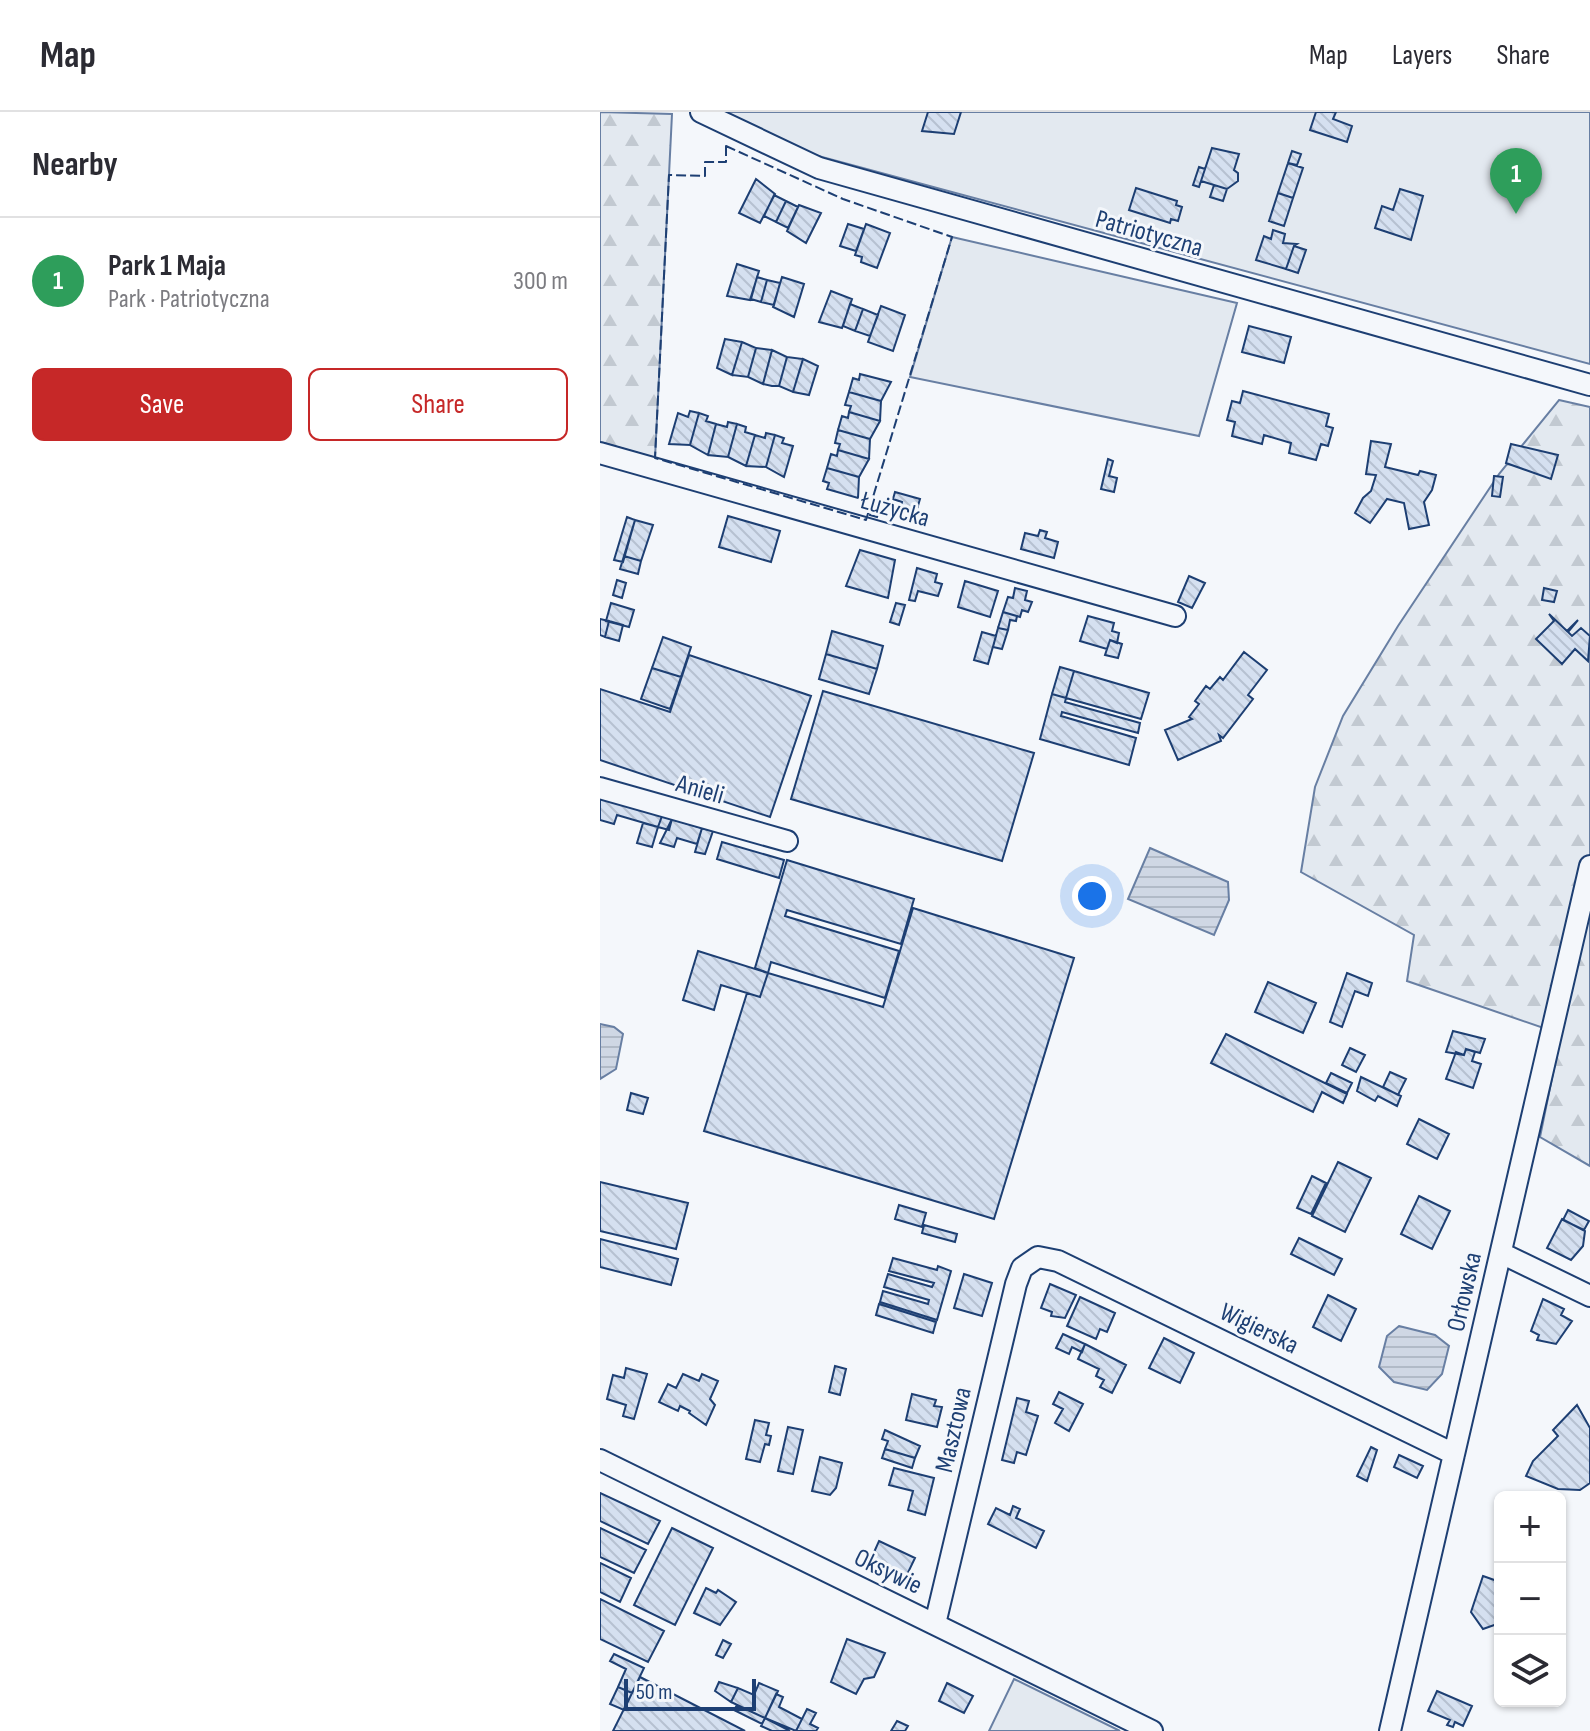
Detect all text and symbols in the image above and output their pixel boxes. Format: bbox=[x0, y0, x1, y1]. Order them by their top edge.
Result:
text: Map bbox=[40, 33, 96, 78]
text: Map bbox=[1309, 39, 1348, 72]
text: Layers bbox=[1392, 39, 1452, 72]
text: Share bbox=[1496, 39, 1550, 72]
text: Nearby bbox=[32, 144, 118, 185]
pin: 1 bbox=[1490, 148, 1542, 214]
street label: Patriotyczna bbox=[1092, 204, 1206, 264]
text: Park 1 Maja bbox=[108, 248, 226, 284]
text: 1 bbox=[53, 266, 63, 297]
text: 300 m bbox=[513, 266, 568, 297]
text: Park · Patriotyczna bbox=[108, 284, 270, 315]
button: Save bbox=[32, 368, 292, 441]
button: Share bbox=[308, 368, 568, 441]
street label: Łużycka bbox=[856, 485, 933, 535]
street label: Anieli bbox=[672, 768, 727, 812]
your location bbox=[1072, 876, 1112, 916]
street label: Orłowska bbox=[1441, 1249, 1489, 1335]
street label: Wigierska bbox=[1215, 1297, 1303, 1361]
street label: Masztowa bbox=[929, 1384, 979, 1476]
map controls bbox=[1494, 1491, 1566, 1707]
button: + bbox=[1494, 1491, 1566, 1563]
street label: Oksywie bbox=[849, 1542, 927, 1602]
button: − bbox=[1494, 1563, 1566, 1635]
button: layers bbox=[1494, 1635, 1566, 1707]
scale bar bbox=[624, 1675, 756, 1711]
text: 50 m bbox=[636, 1679, 672, 1706]

